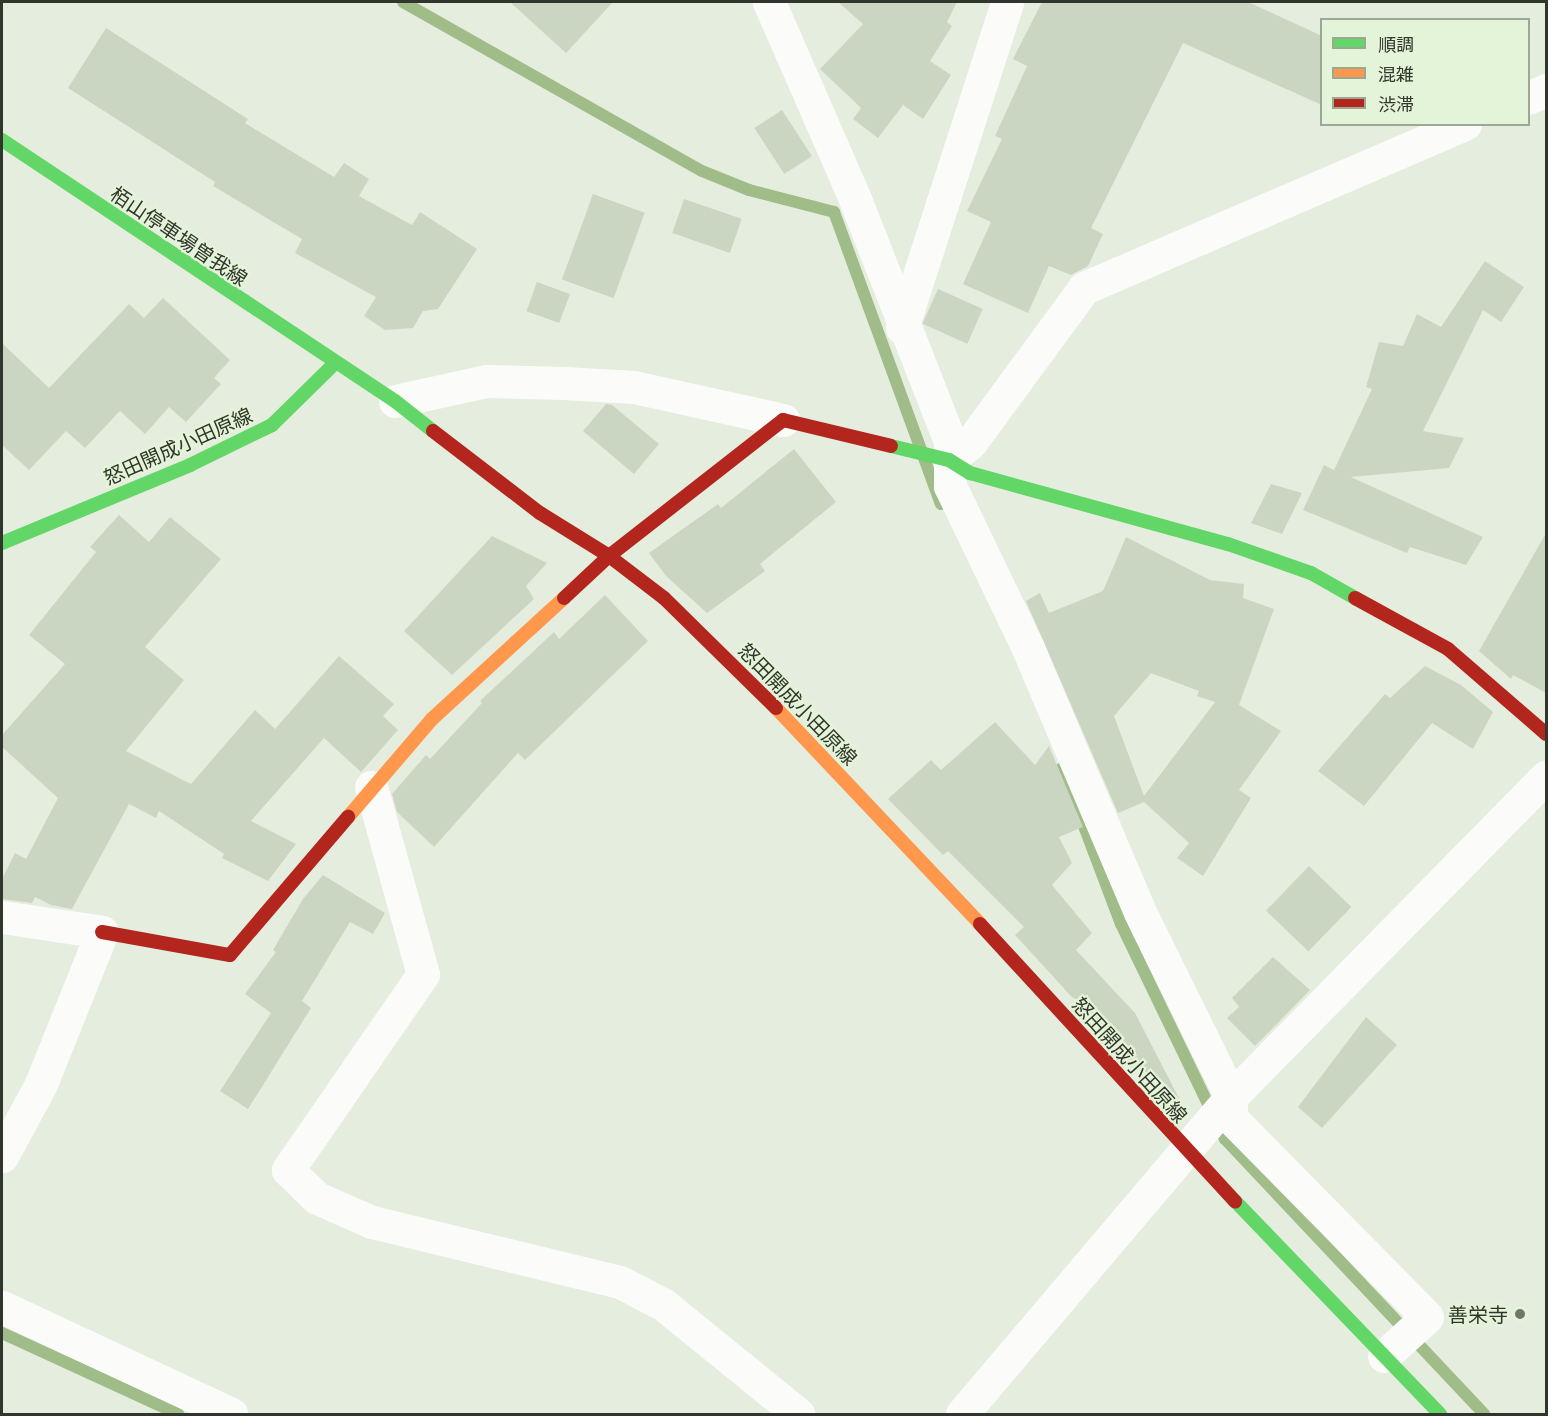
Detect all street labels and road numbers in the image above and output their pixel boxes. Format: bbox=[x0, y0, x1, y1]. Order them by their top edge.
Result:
street label: 栢山停車場曽我線 bbox=[106, 181, 252, 291]
street label: 怒田開成小田原線 bbox=[100, 402, 256, 490]
street label: 怒田開成小田原線 bbox=[734, 638, 862, 770]
street label: 怒田開成小田原線 bbox=[1068, 993, 1192, 1127]

